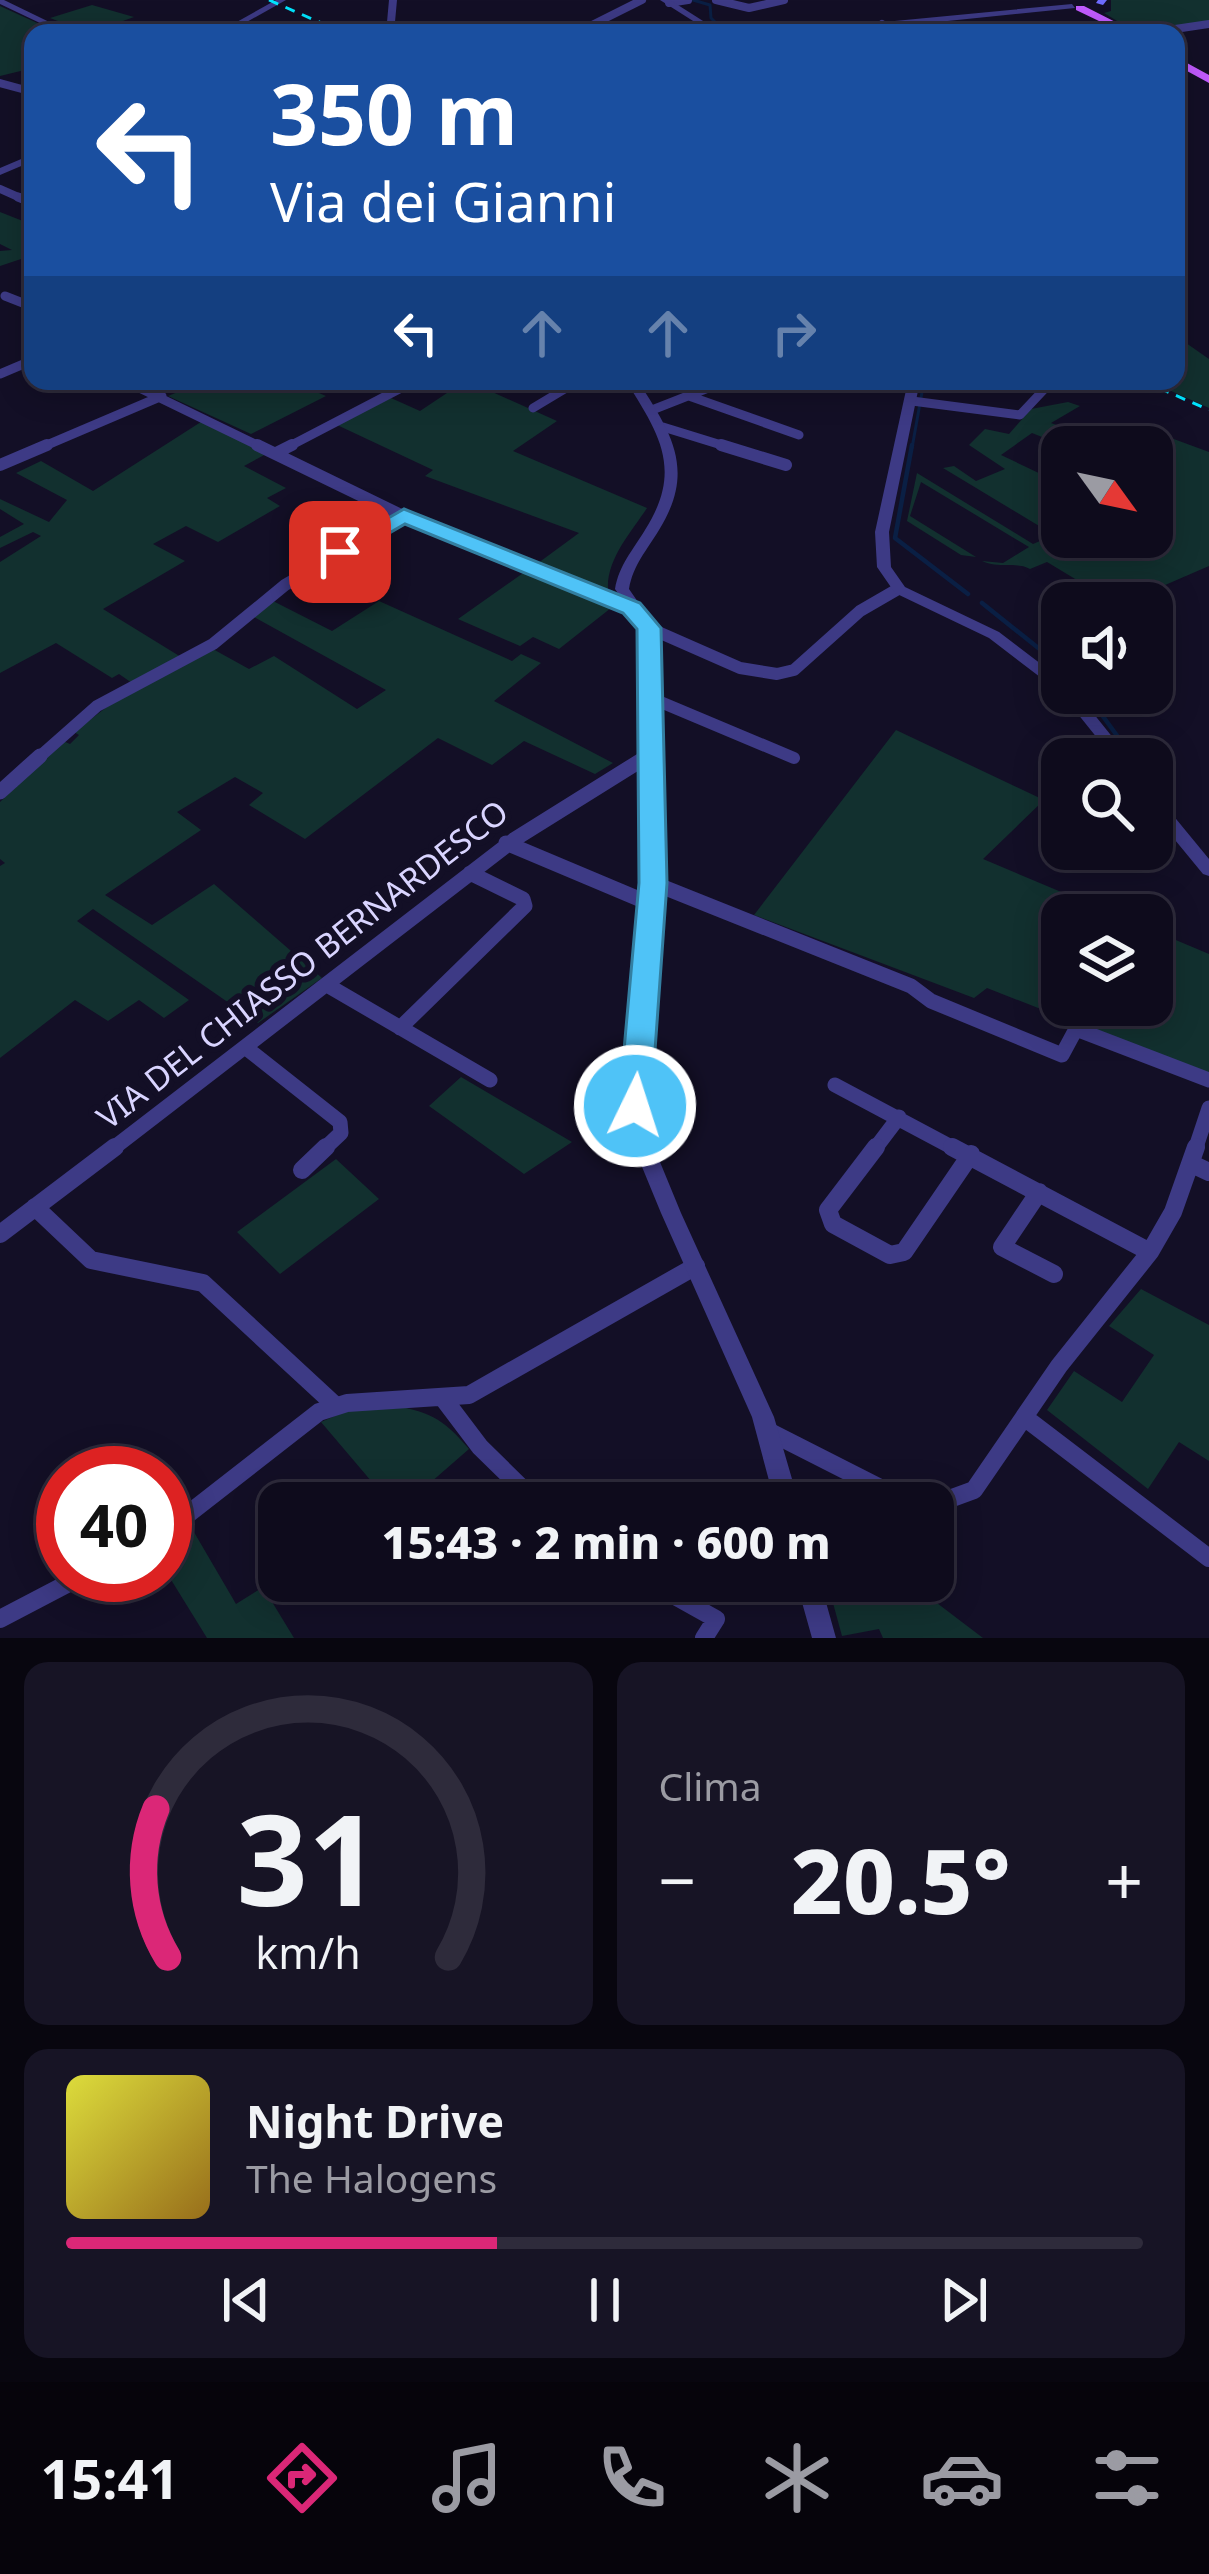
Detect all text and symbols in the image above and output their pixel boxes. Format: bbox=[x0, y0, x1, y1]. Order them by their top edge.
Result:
text: 350 m bbox=[270, 55, 518, 170]
icon: left bbox=[72, 72, 228, 228]
text: Via dei Gianni bbox=[270, 164, 617, 238]
icon: left bbox=[383, 300, 449, 366]
icon: ahead bbox=[509, 300, 575, 366]
icon: ahead bbox=[635, 300, 701, 366]
icon: right bbox=[761, 300, 827, 366]
north arrow bbox=[1041, 426, 1173, 558]
map controls bbox=[1041, 426, 1173, 1026]
pin bbox=[289, 501, 391, 603]
icon: arrive bbox=[307, 519, 373, 585]
button: sound bbox=[1041, 582, 1173, 714]
button: search bbox=[1041, 738, 1173, 870]
street label: VIA DEL CHIASSO BERNARDESCO bbox=[87, 789, 517, 1139]
button: layers bbox=[1041, 894, 1173, 1026]
position arrow bbox=[572, 1043, 698, 1169]
speed limit sign: 40 bbox=[36, 1446, 192, 1602]
text: 15:43 · 2 min · 600 m bbox=[381, 1511, 831, 1572]
text: Clima bbox=[659, 1759, 762, 1812]
text: 31 bbox=[237, 1773, 380, 1943]
text: 20.5° bbox=[791, 1818, 1011, 1940]
text: − bbox=[659, 1834, 696, 1924]
text: + bbox=[1105, 1834, 1143, 1924]
text: km/h bbox=[256, 1922, 361, 1981]
text: Night Drive bbox=[246, 2090, 504, 2151]
text: The Halogens bbox=[246, 2151, 497, 2204]
icon: previous bbox=[213, 2267, 279, 2333]
icon: pause bbox=[572, 2267, 638, 2333]
icon: next bbox=[931, 2267, 997, 2333]
icon: directions bbox=[260, 2436, 344, 2520]
icon: music bbox=[425, 2436, 509, 2520]
icon: phone bbox=[590, 2436, 674, 2520]
icon: climate bbox=[755, 2436, 839, 2520]
icon: car bbox=[920, 2436, 1004, 2520]
icon: filters bbox=[1085, 2436, 1169, 2520]
text: 15:41 bbox=[40, 2441, 179, 2515]

